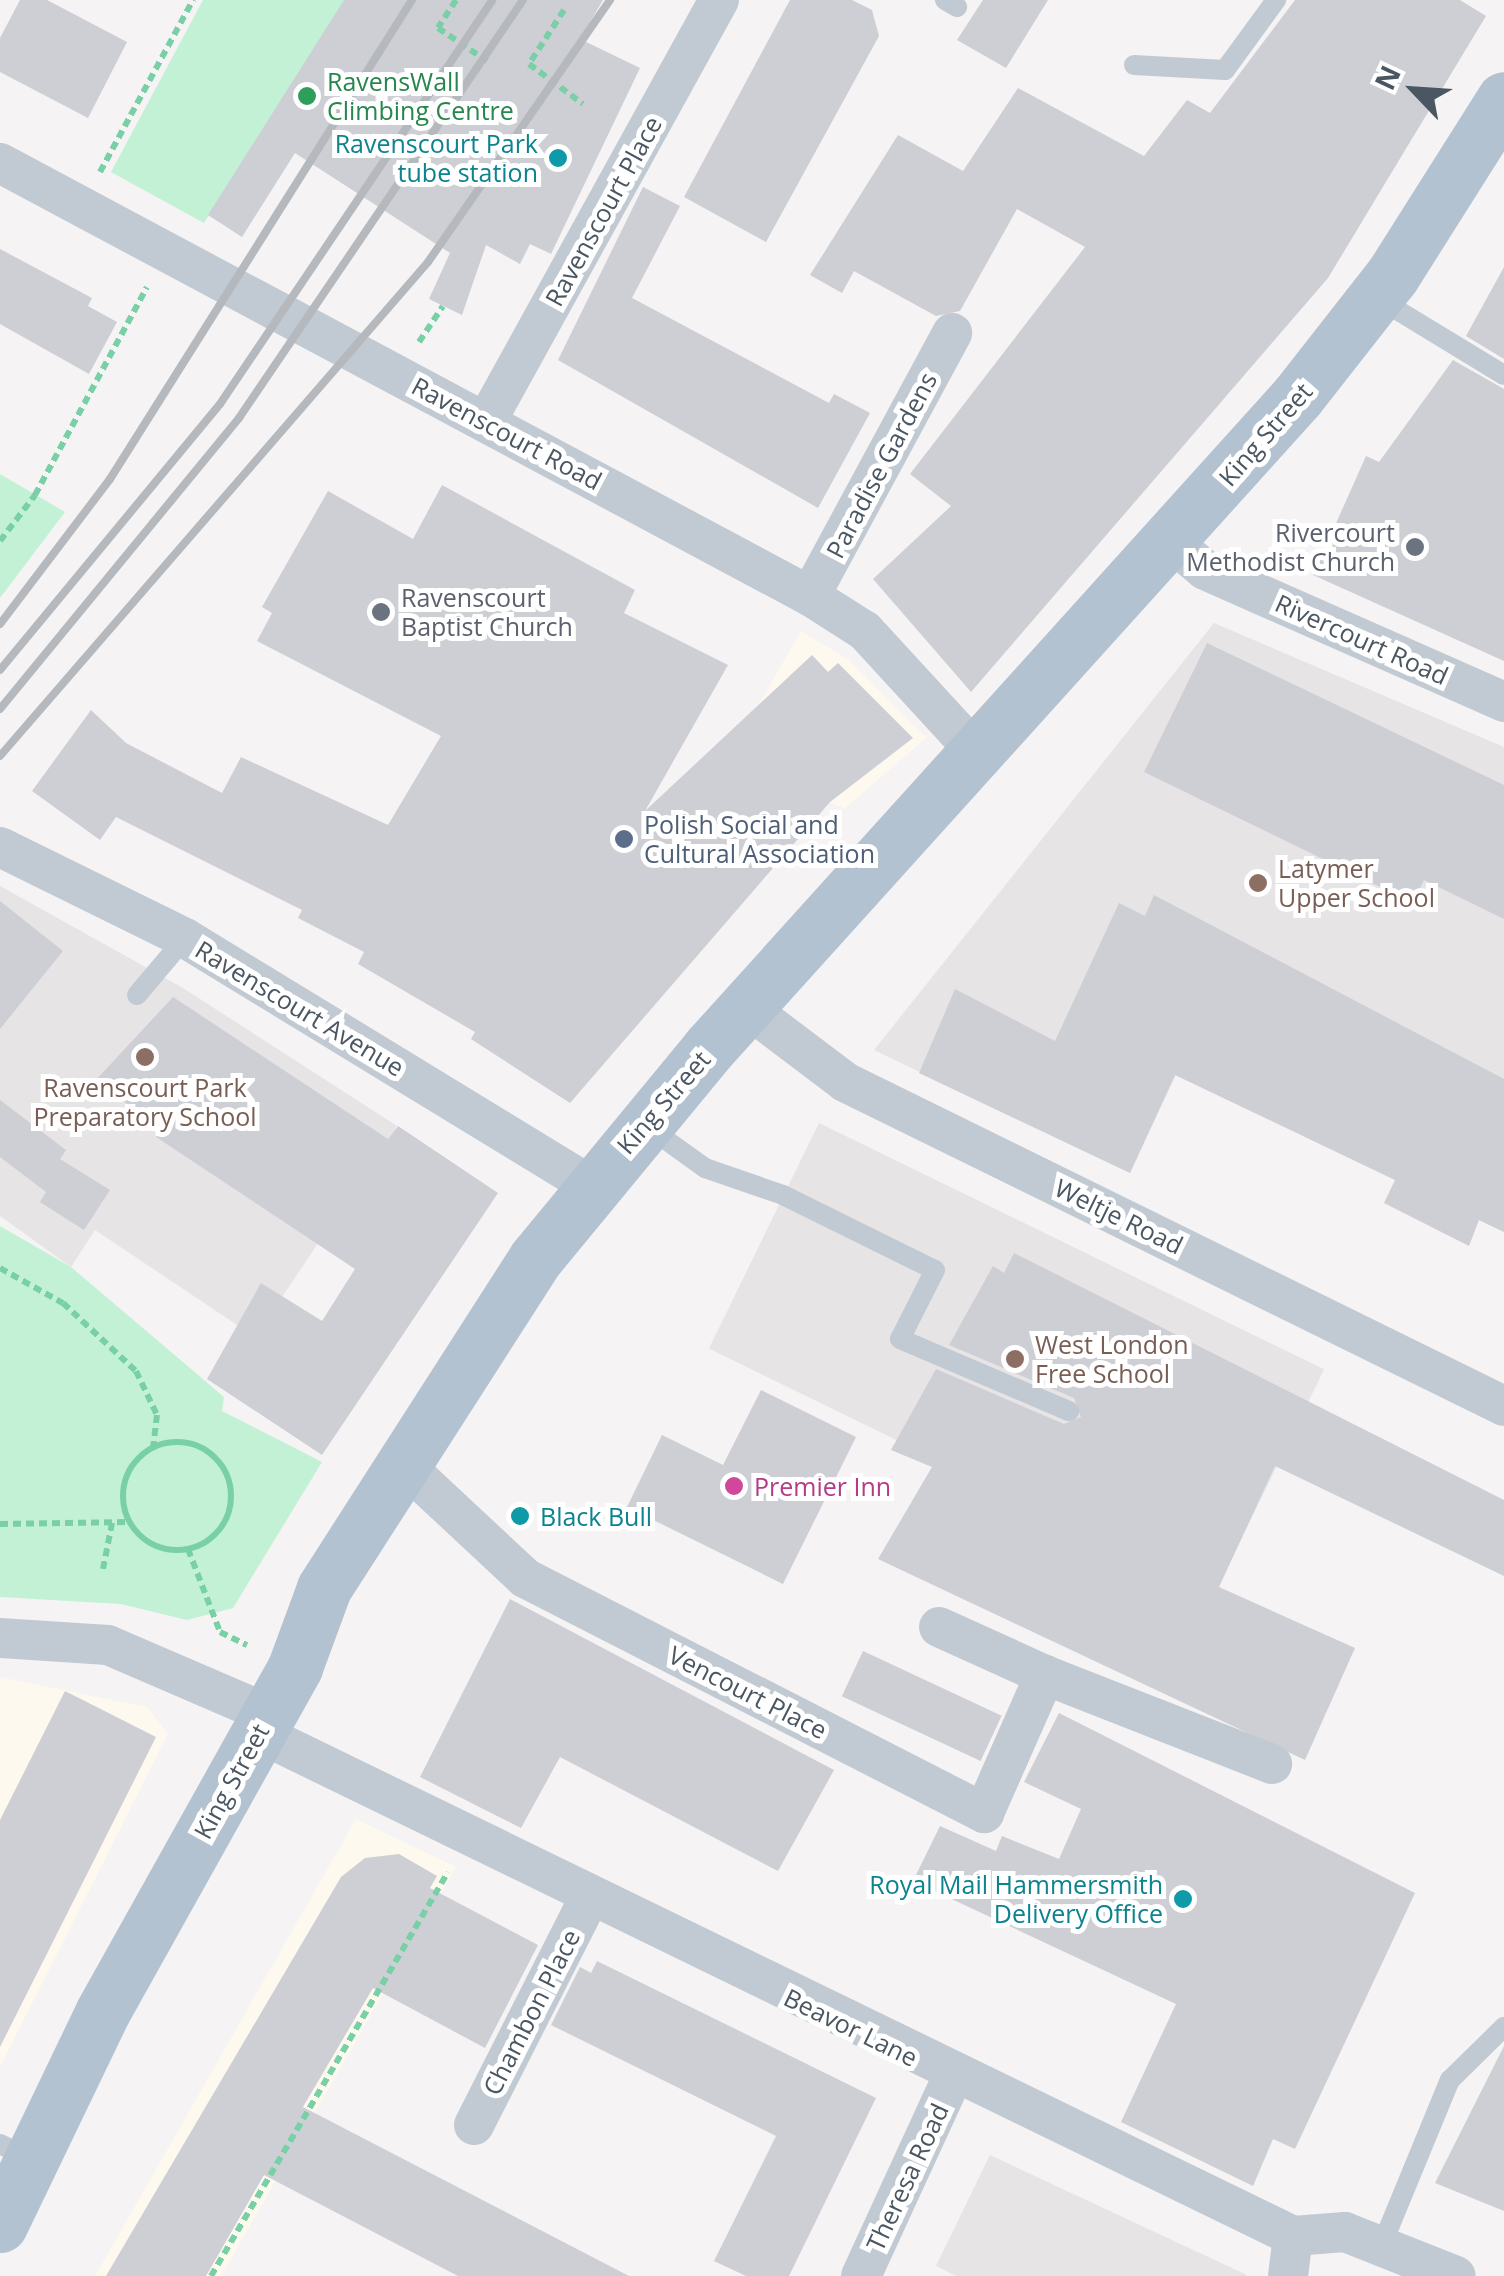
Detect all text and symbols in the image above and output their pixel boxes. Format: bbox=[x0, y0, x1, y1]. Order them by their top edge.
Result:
north arrow bbox=[1364, 40, 1464, 140]
text: N bbox=[1365, 59, 1409, 96]
place label: RavensWall Climbing Centre bbox=[327, 67, 514, 126]
marker: RavensWall Climbing Centre bbox=[296, 85, 318, 107]
street label: Ravenscourt Place bbox=[538, 111, 668, 311]
place label: Ravenscourt Park tube station bbox=[335, 129, 538, 188]
marker: Ravenscourt Park tube station bbox=[547, 147, 569, 169]
street label: Paradise Gardens bbox=[819, 367, 943, 563]
street label: Ravenscourt Road bbox=[407, 370, 607, 496]
street label: King Street bbox=[1212, 376, 1318, 492]
place label: Rivercourt Methodist Church bbox=[1186, 518, 1395, 577]
marker: Rivercourt Methodist Church bbox=[1404, 536, 1426, 558]
place label: Ravenscourt Baptist Church bbox=[401, 583, 573, 642]
street label: Rivercourt Road bbox=[1271, 587, 1453, 691]
marker: Ravenscourt Baptist Church bbox=[370, 601, 392, 623]
place label: Polish Social and Cultural Association bbox=[644, 810, 875, 869]
marker: Polish Social and Cultural Association bbox=[613, 828, 635, 850]
place label: Latymer Upper School bbox=[1278, 854, 1435, 913]
marker: Latymer Upper School bbox=[1247, 872, 1269, 894]
street label: Ravenscourt Avenue bbox=[190, 934, 410, 1082]
street label: King Street bbox=[610, 1044, 716, 1160]
marker: Ravenscourt Park Preparatory School bbox=[134, 1046, 156, 1068]
place label: Ravenscourt Park Preparatory School bbox=[33, 1073, 257, 1132]
street label: Weltje Road bbox=[1050, 1172, 1188, 1260]
place label: West London Free School bbox=[1035, 1330, 1189, 1389]
marker: West London Free School bbox=[1004, 1348, 1026, 1370]
place label: Premier Inn bbox=[754, 1471, 891, 1501]
marker: Premier Inn bbox=[723, 1475, 745, 1497]
place label: Black Bull bbox=[540, 1501, 652, 1531]
marker: Black Bull bbox=[509, 1505, 531, 1527]
street label: Vencourt Place bbox=[664, 1639, 832, 1745]
street label: King Street bbox=[187, 1718, 275, 1844]
place label: Royal Mail Hammersmith Delivery Office bbox=[869, 1870, 1163, 1929]
marker: Royal Mail Hammersmith Delivery Office bbox=[1172, 1888, 1194, 1910]
street label: Chambon Place bbox=[476, 1924, 586, 2100]
street label: Beavor Lane bbox=[779, 1982, 923, 2072]
street label: Theresa Road bbox=[860, 2098, 954, 2256]

